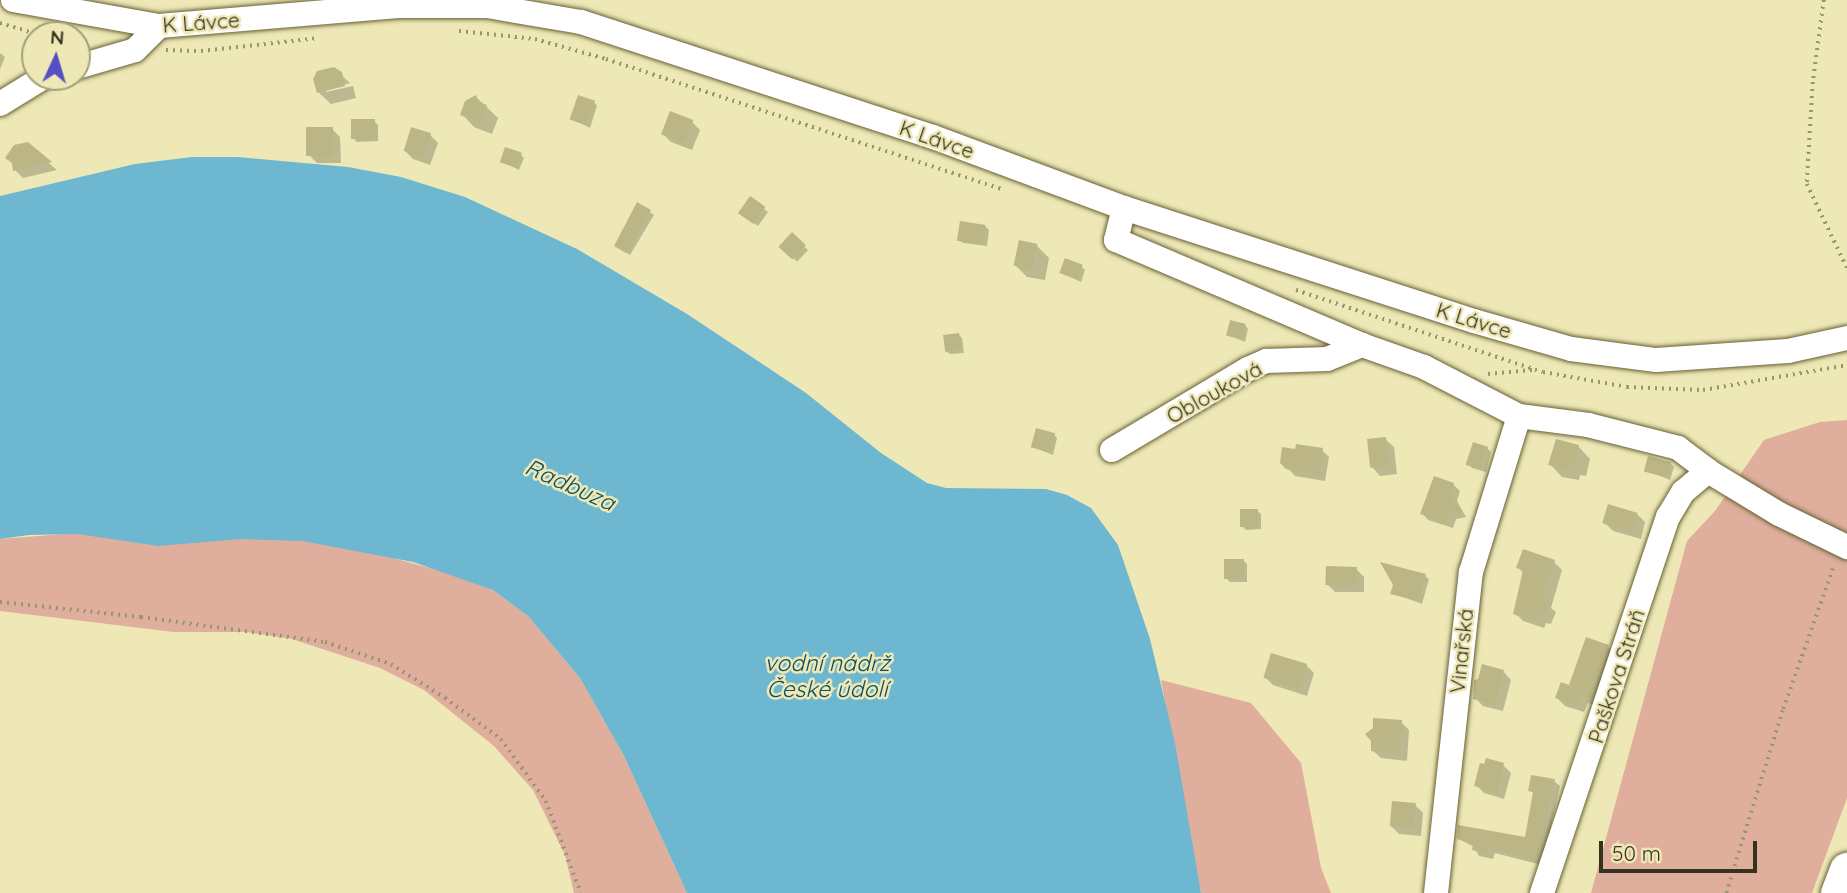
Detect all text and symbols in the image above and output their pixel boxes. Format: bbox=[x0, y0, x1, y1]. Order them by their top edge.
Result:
street label: K Lávce bbox=[162, 7, 240, 37]
north arrow bbox=[21, 21, 91, 91]
text: N bbox=[50, 25, 65, 50]
street label: K Lávce bbox=[896, 115, 978, 163]
street label: K Lávce bbox=[1433, 297, 1515, 343]
street label: Oblouková bbox=[1162, 355, 1266, 429]
water label: Radbuza bbox=[521, 453, 619, 517]
street label: Paškova Stráň bbox=[1582, 606, 1650, 746]
street label: Vinařská bbox=[1444, 607, 1478, 695]
water label: vodní nádrž České údolí bbox=[764, 649, 890, 703]
scale bar bbox=[1602, 826, 1759, 870]
text: 50 m bbox=[1612, 840, 1661, 866]

